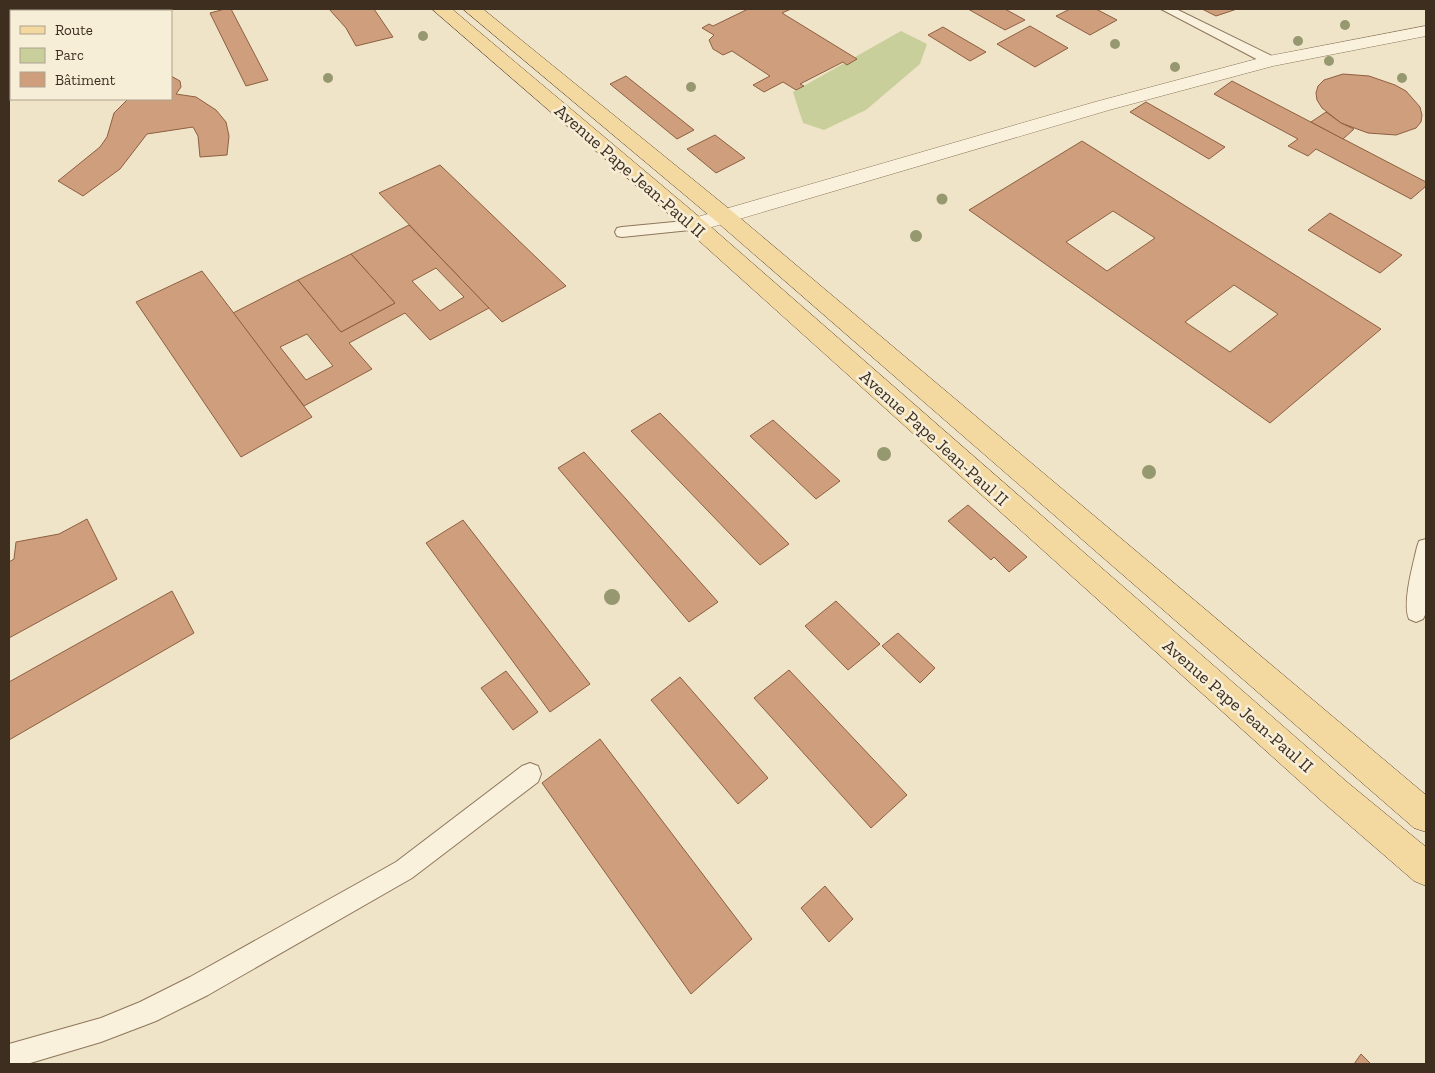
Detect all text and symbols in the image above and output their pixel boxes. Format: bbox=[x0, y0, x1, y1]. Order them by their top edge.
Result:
legend bbox=[10, 10, 172, 100]
text: Route bbox=[55, 21, 93, 39]
text: Parc bbox=[55, 46, 84, 64]
text: Bâtiment bbox=[55, 71, 116, 89]
street label: Avenue Pape Jean-Paul II bbox=[550, 100, 710, 243]
street label: Avenue Pape Jean-Paul II bbox=[855, 365, 1013, 511]
street label: Avenue Pape Jean-Paul II bbox=[1158, 635, 1318, 778]

